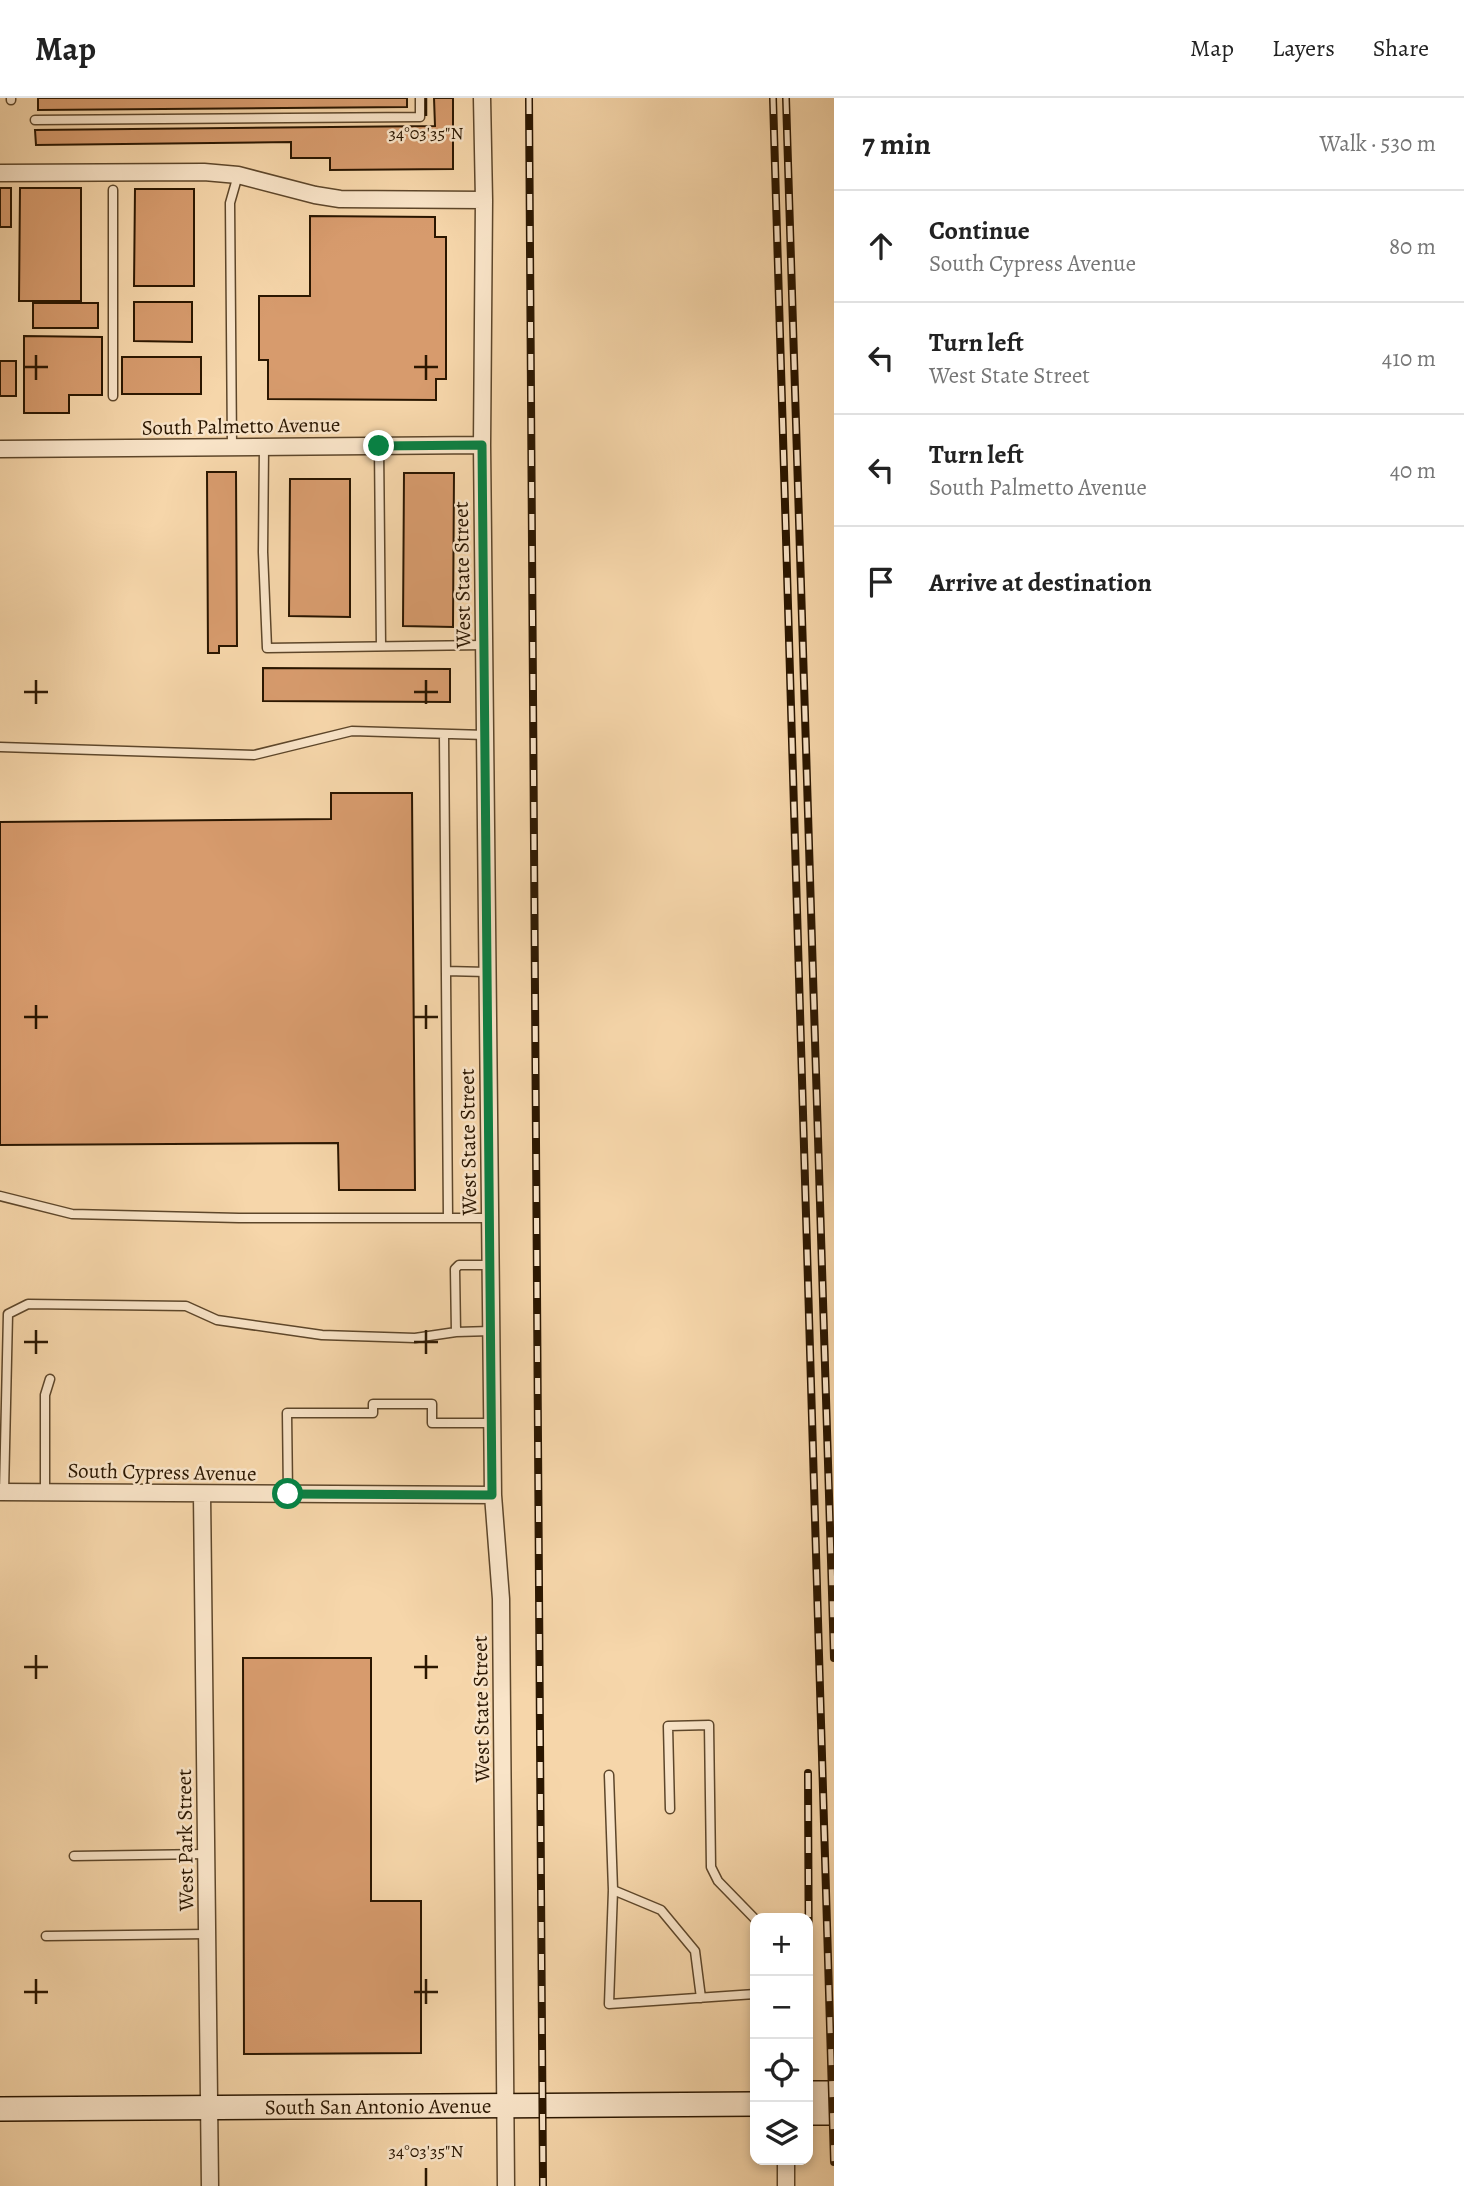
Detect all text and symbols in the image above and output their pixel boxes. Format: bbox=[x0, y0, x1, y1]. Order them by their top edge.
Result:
text: Map bbox=[35, 26, 96, 71]
text: Map bbox=[1190, 32, 1234, 64]
text: Layers bbox=[1272, 32, 1335, 64]
text: Share bbox=[1373, 32, 1429, 64]
text: 34°03'35"N bbox=[389, 121, 463, 145]
text: 7 min bbox=[862, 124, 931, 164]
text: Walk · 530 m bbox=[1320, 128, 1436, 159]
text: Continue bbox=[929, 213, 1030, 248]
icon: ahead bbox=[862, 227, 900, 265]
text: 80 m bbox=[1389, 231, 1436, 262]
text: South Cypress Avenue bbox=[929, 248, 1136, 279]
text: Turn left bbox=[929, 325, 1024, 360]
icon: left bbox=[862, 339, 900, 377]
text: 410 m bbox=[1382, 343, 1436, 374]
text: West State Street bbox=[929, 360, 1090, 391]
street label: South Palmetto Avenue bbox=[141, 410, 341, 442]
route end bbox=[363, 430, 394, 461]
text: Turn left bbox=[929, 437, 1024, 472]
icon: left bbox=[862, 451, 900, 489]
text: 40 m bbox=[1390, 455, 1436, 486]
text: South Palmetto Avenue bbox=[929, 472, 1147, 503]
street label: West State Street bbox=[447, 501, 477, 650]
icon: arrive bbox=[862, 563, 900, 601]
text: Arrive at destination bbox=[929, 565, 1152, 600]
street label: West State Street bbox=[453, 1068, 483, 1217]
street label: South Cypress Avenue bbox=[67, 1456, 257, 1488]
route start bbox=[272, 1478, 303, 1509]
street label: West State Street bbox=[466, 1635, 496, 1784]
street label: West Park Street bbox=[170, 1769, 200, 1912]
map controls bbox=[750, 1913, 813, 2165]
button: + bbox=[750, 1913, 813, 1976]
button: − bbox=[750, 1976, 813, 2039]
button: locate bbox=[750, 2039, 813, 2102]
street label: South San Antonio Avenue bbox=[265, 2092, 491, 2121]
button: layers bbox=[750, 2102, 813, 2165]
text: 34°03'35"N bbox=[389, 2139, 463, 2163]

